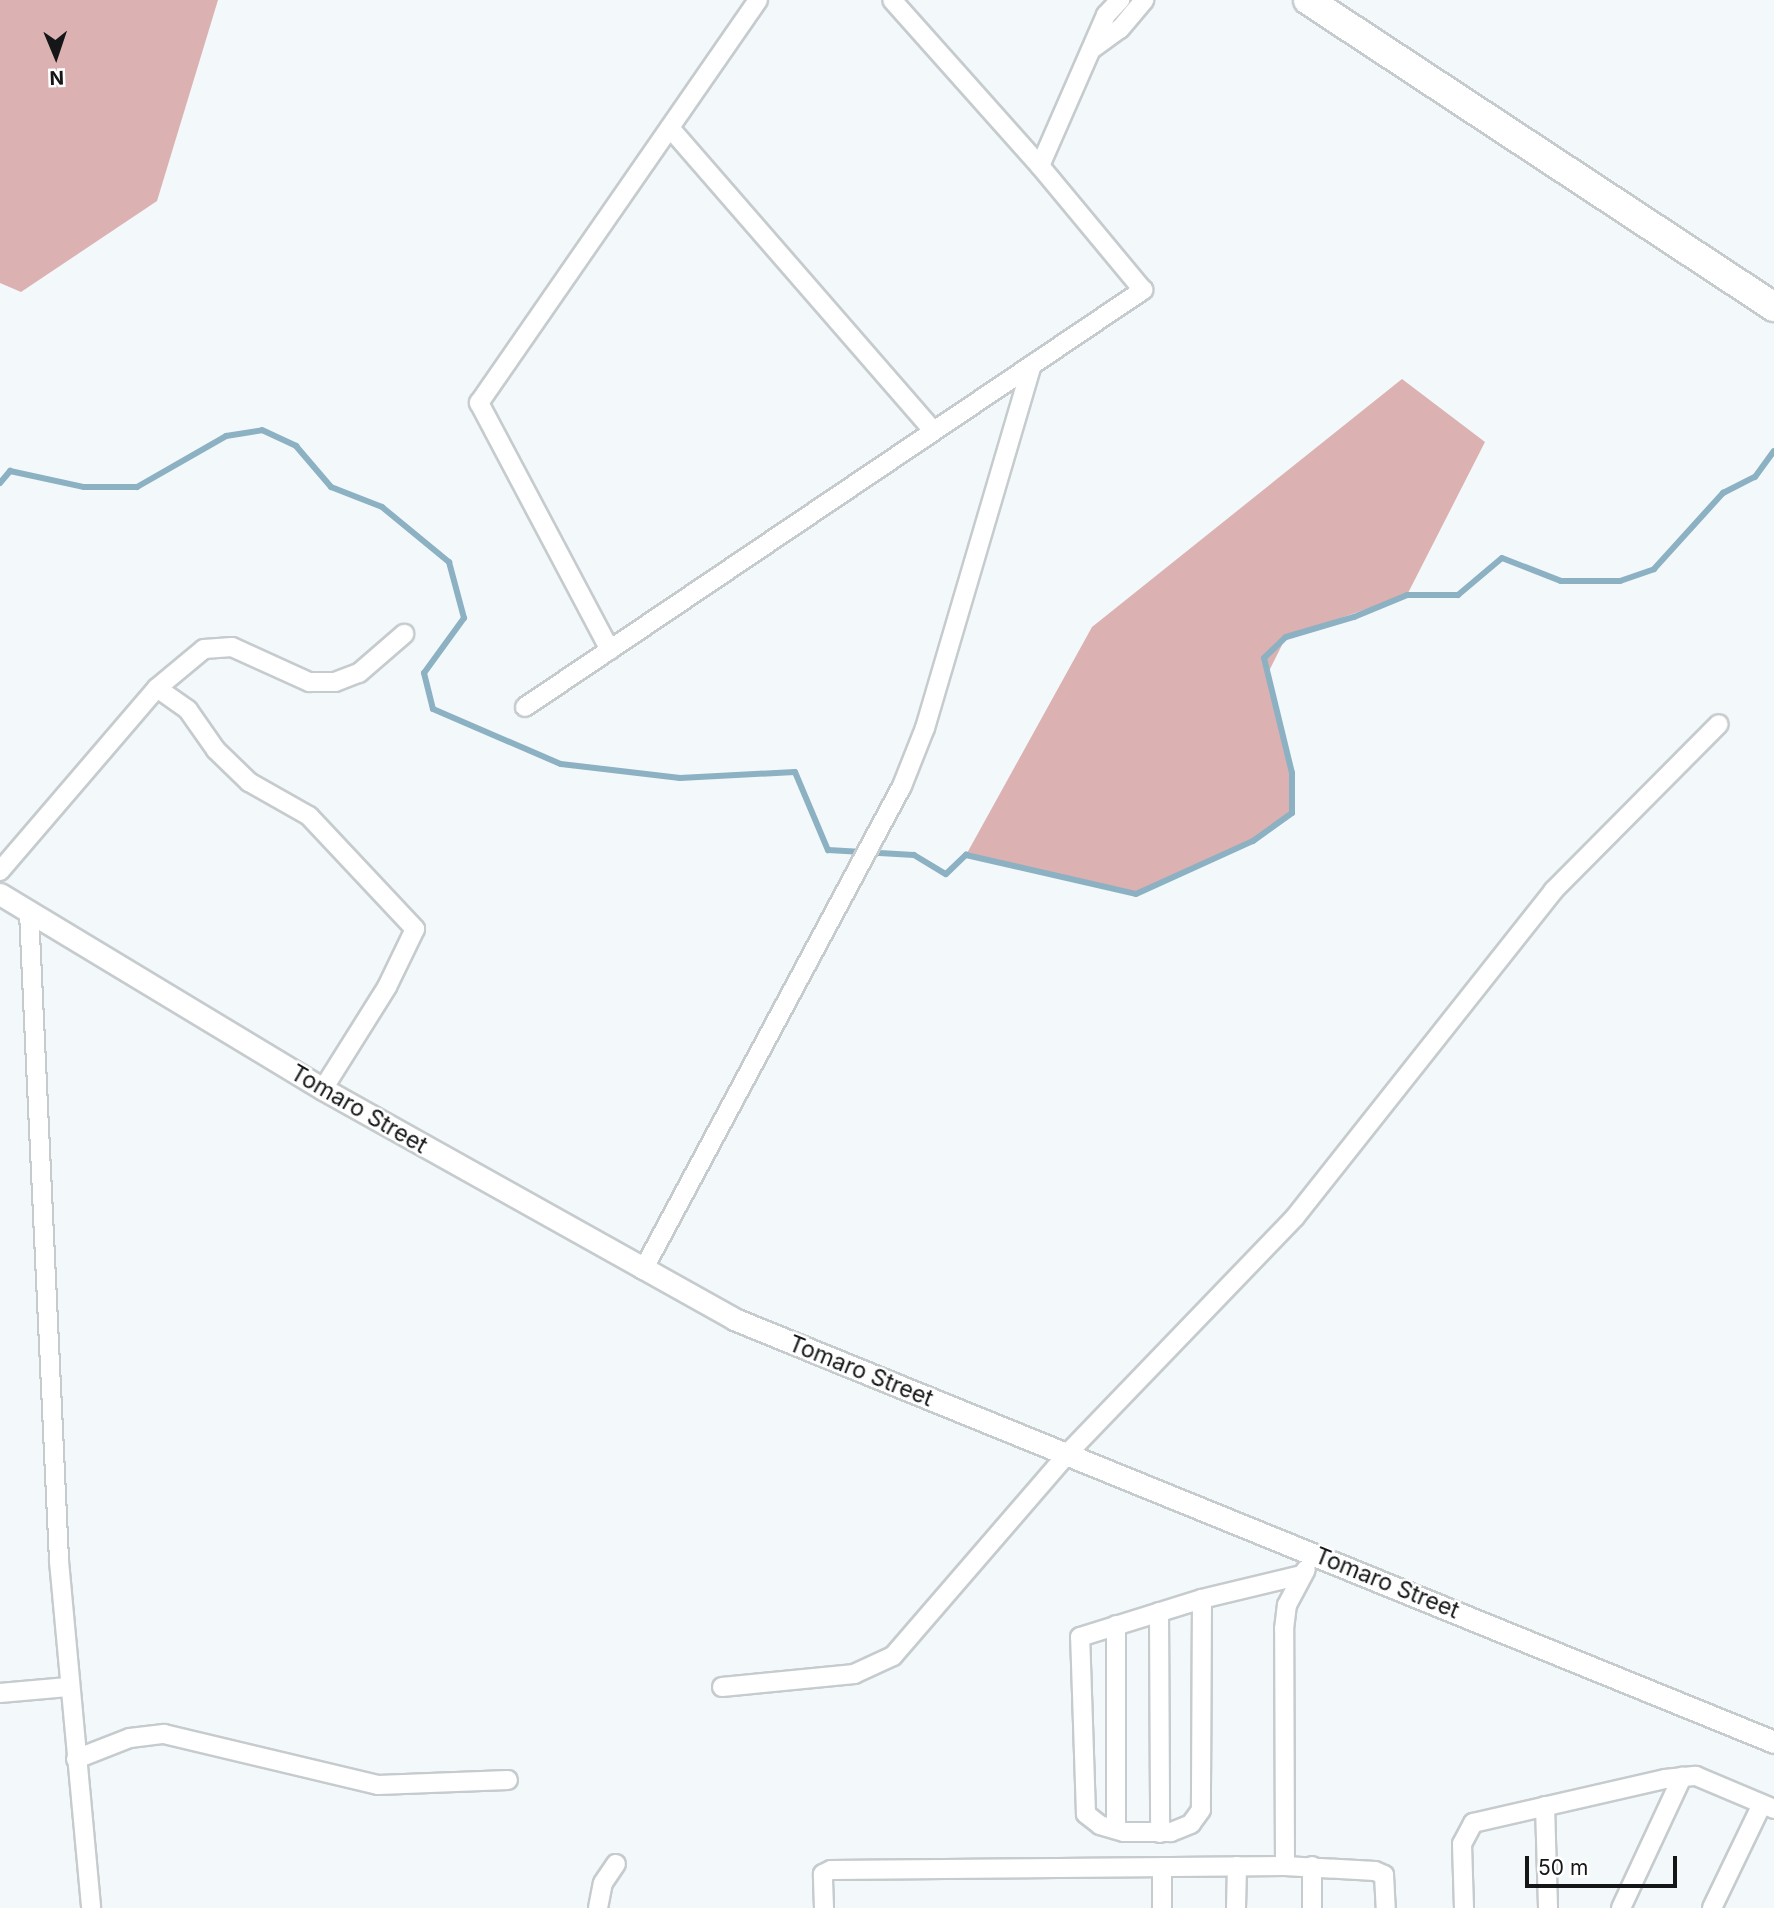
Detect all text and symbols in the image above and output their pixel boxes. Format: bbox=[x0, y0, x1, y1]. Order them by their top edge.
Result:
north arrow bbox=[21, 21, 91, 91]
text: N bbox=[49, 66, 64, 89]
street label: Tomaro Street bbox=[286, 1059, 432, 1159]
street label: Tomaro Street bbox=[785, 1329, 937, 1413]
street label: Tomaro Street bbox=[1311, 1541, 1463, 1625]
scale bar bbox=[1529, 1842, 1681, 1886]
text: 50 m bbox=[1538, 1855, 1588, 1880]

